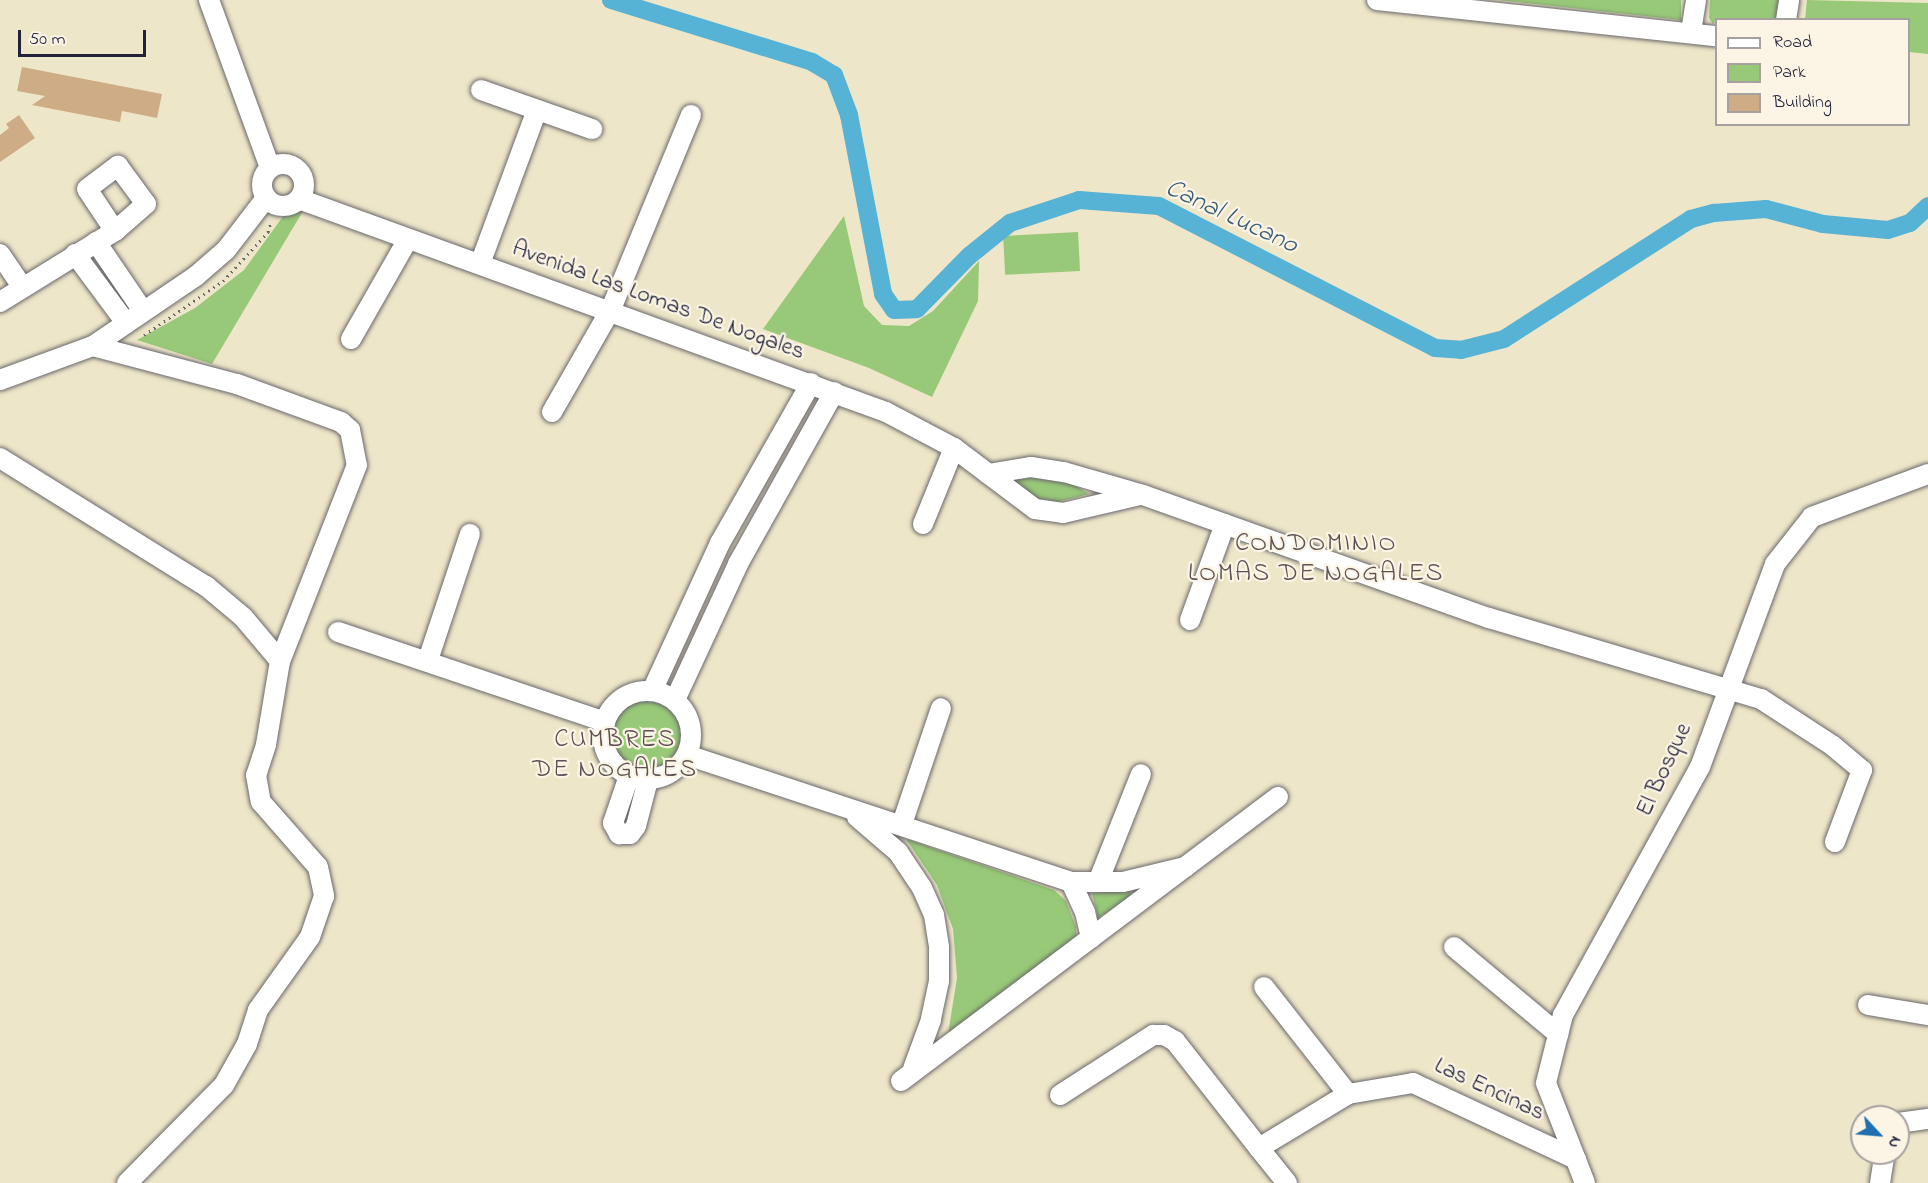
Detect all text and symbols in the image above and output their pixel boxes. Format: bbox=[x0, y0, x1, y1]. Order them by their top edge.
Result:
scale bar bbox=[21, 18, 148, 56]
legend bbox=[1715, 18, 1910, 126]
text: 50 m bbox=[29, 27, 66, 53]
text: Road bbox=[1773, 30, 1812, 56]
text: Park bbox=[1773, 60, 1806, 86]
text: Building bbox=[1773, 90, 1832, 116]
water label: Canal Lucano bbox=[1160, 174, 1302, 262]
street label: Avenida Las Lomas De Nogales bbox=[508, 235, 808, 367]
district label: CONDOMINIO LOMAS DE NOGALES bbox=[1188, 529, 1444, 590]
street label: El Bosque bbox=[1631, 719, 1699, 821]
district label: CUMBRES DE NOGALES bbox=[532, 725, 698, 786]
street label: Las Encinas bbox=[1429, 1052, 1549, 1128]
north arrow bbox=[1850, 1105, 1910, 1165]
text: N bbox=[1881, 1132, 1908, 1152]

